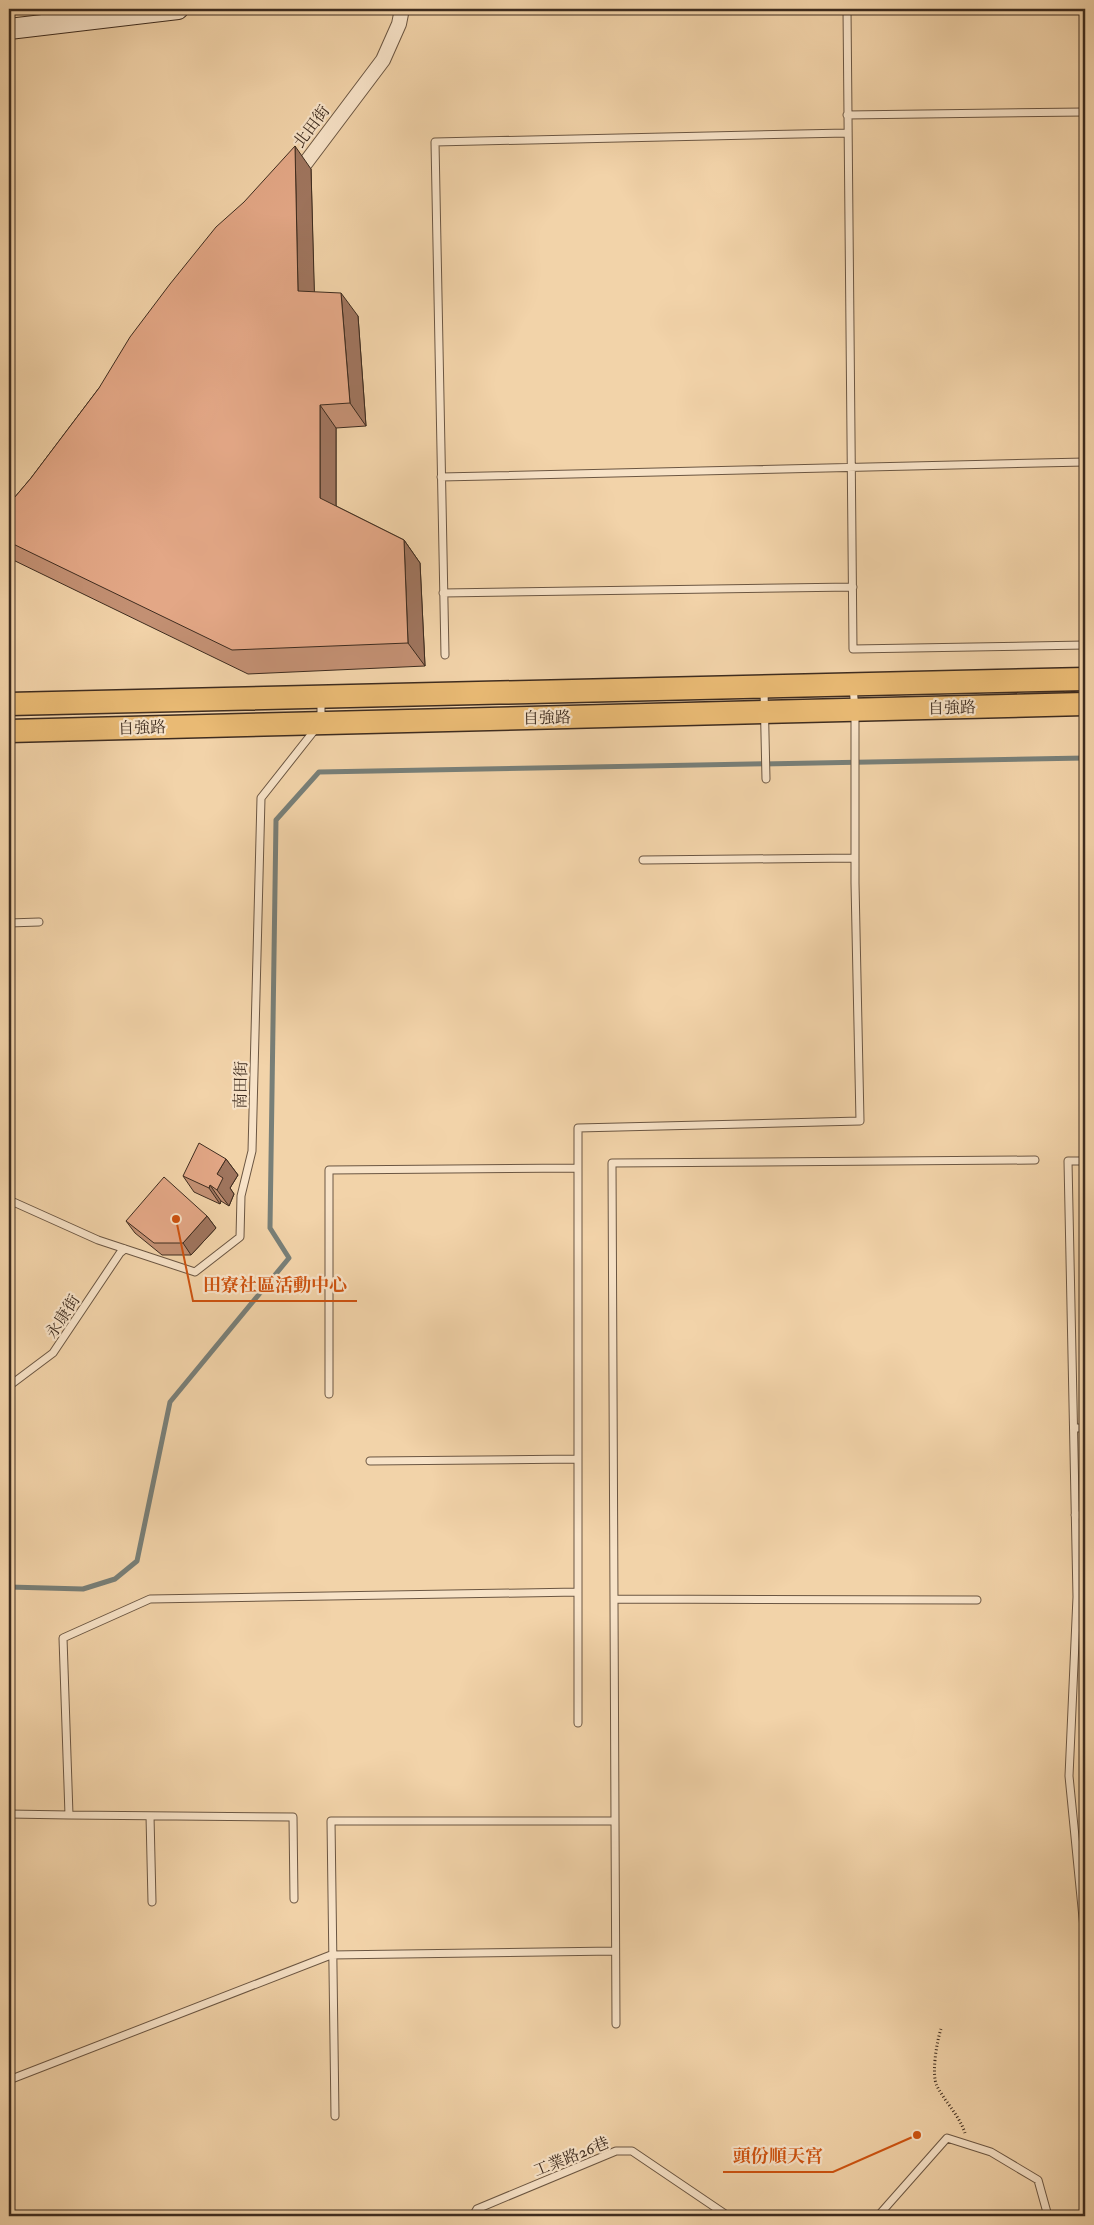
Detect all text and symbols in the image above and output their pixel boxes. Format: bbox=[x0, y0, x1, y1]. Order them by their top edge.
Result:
street label: 北田街 bbox=[289, 101, 334, 152]
street label: 自強路 bbox=[928, 698, 976, 718]
street label: 自強路 bbox=[523, 708, 571, 728]
street label: 自強路 bbox=[118, 717, 166, 739]
street label: 南田街 bbox=[231, 1061, 251, 1109]
callout: 田寮社區活動中心 bbox=[193, 1268, 357, 1301]
text: 田寮社區活動中心 bbox=[203, 1274, 347, 1297]
street label: 永康街 bbox=[41, 1291, 84, 1342]
street label: 工業路26巷 bbox=[530, 2133, 612, 2181]
callout: 頭份順天宮 bbox=[723, 2139, 833, 2172]
text: 頭份順天宮 bbox=[733, 2145, 823, 2168]

